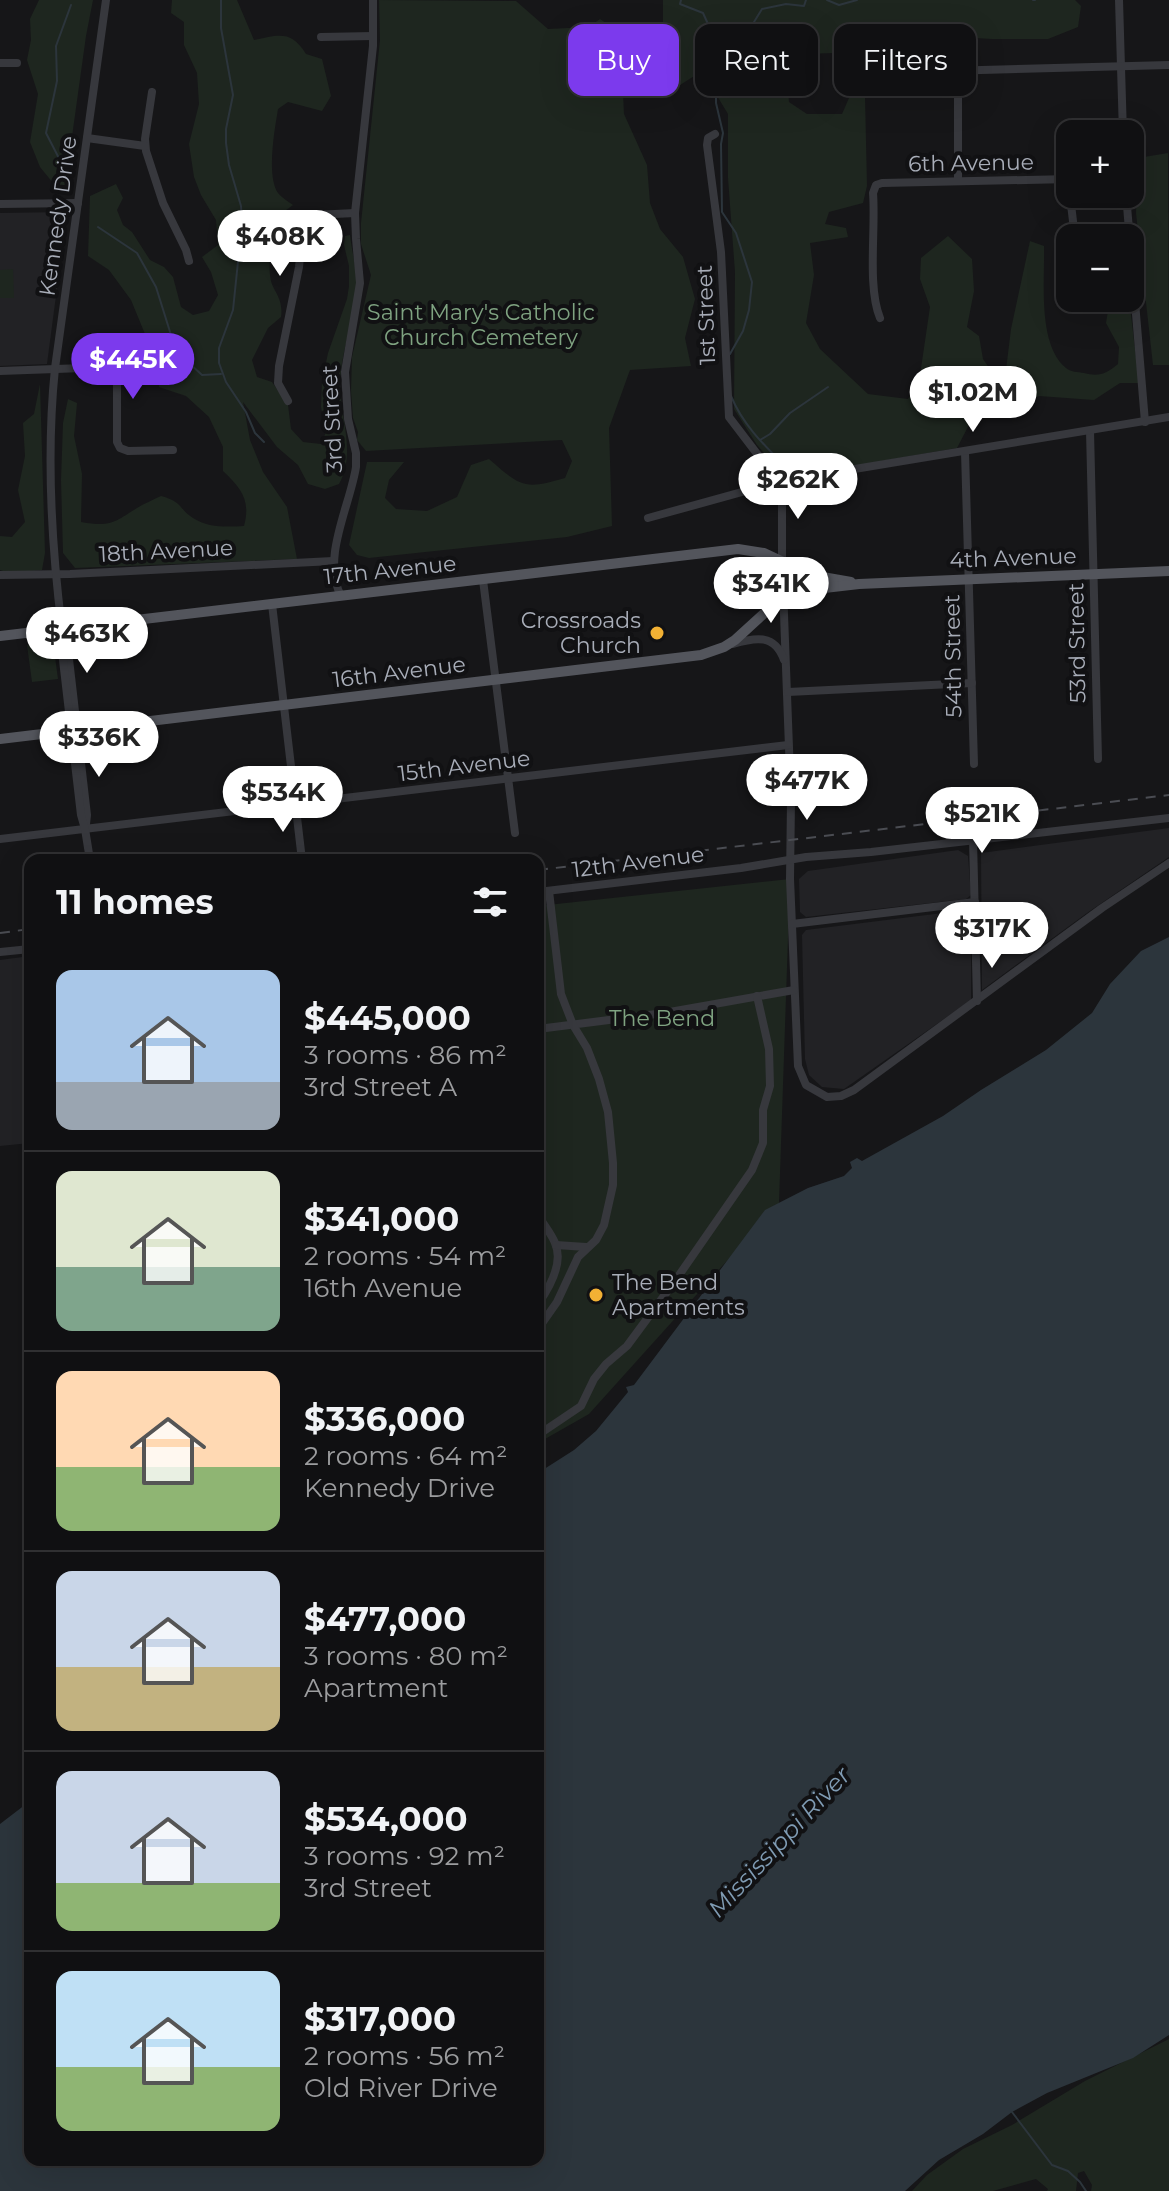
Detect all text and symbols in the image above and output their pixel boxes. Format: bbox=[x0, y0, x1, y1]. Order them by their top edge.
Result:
chip: Buy bbox=[568, 24, 679, 96]
chip: Rent bbox=[695, 24, 818, 96]
chip: Filters bbox=[834, 24, 976, 96]
map controls bbox=[1056, 120, 1144, 312]
button: + bbox=[1056, 120, 1144, 208]
street label: Kennedy Drive bbox=[33, 134, 83, 298]
street label: 6th Avenue bbox=[908, 148, 1034, 178]
pin: $408K bbox=[224, 210, 336, 278]
text: $408K bbox=[236, 220, 324, 252]
button: − bbox=[1056, 224, 1144, 312]
street label: 1st Street bbox=[691, 265, 721, 365]
park label: Saint Mary's Catholic Church Cemetery bbox=[367, 299, 595, 351]
pin: $445K bbox=[77, 333, 189, 401]
text: $445K bbox=[89, 343, 177, 375]
street label: 3rd Street bbox=[316, 364, 348, 474]
pin: $1.02M bbox=[908, 366, 1038, 434]
text: $1.02M bbox=[928, 376, 1018, 408]
pin: $262K bbox=[742, 453, 854, 521]
text: $262K bbox=[756, 463, 840, 495]
street label: 18th Avenue bbox=[98, 534, 234, 568]
street label: 4th Avenue bbox=[949, 542, 1077, 574]
street label: 17th Avenue bbox=[322, 550, 458, 590]
pin: $341K bbox=[715, 557, 827, 625]
text: $341K bbox=[732, 567, 810, 599]
street label: 53rd Street bbox=[1062, 582, 1092, 703]
street label: 54th Street bbox=[938, 594, 968, 718]
pin: $463K bbox=[31, 607, 143, 675]
place label: Crossroads Church bbox=[521, 607, 641, 659]
text: $463K bbox=[44, 617, 130, 649]
marker: Crossroads Church bbox=[648, 624, 666, 642]
street label: 16th Avenue bbox=[331, 650, 467, 694]
pin: $336K bbox=[43, 711, 155, 779]
text: $336K bbox=[58, 721, 140, 753]
street label: 15th Avenue bbox=[396, 744, 532, 788]
pin: $477K bbox=[751, 754, 863, 822]
text: $477K bbox=[764, 764, 850, 796]
pin: $534K bbox=[227, 766, 339, 834]
text: $534K bbox=[241, 776, 325, 808]
pin: $521K bbox=[926, 787, 1038, 855]
text: $521K bbox=[944, 797, 1020, 829]
street label: 12th Avenue bbox=[570, 840, 706, 884]
icon: filters bbox=[468, 880, 512, 924]
text: 11 homes bbox=[56, 881, 214, 923]
pin: $317K bbox=[936, 902, 1048, 970]
text: $317K bbox=[953, 912, 1031, 944]
text: $445,000 bbox=[304, 997, 471, 1039]
icon: home bbox=[120, 1002, 216, 1098]
park label: The Bend bbox=[609, 1005, 715, 1032]
text: 3 rooms · 86 m² bbox=[304, 1039, 507, 1071]
text: 3rd Street A bbox=[304, 1071, 457, 1103]
text: $341,000 bbox=[304, 1198, 459, 1240]
icon: home bbox=[120, 1203, 216, 1299]
text: 2 rooms · 54 m² bbox=[304, 1240, 506, 1272]
place label: The Bend Apartments bbox=[612, 1269, 745, 1321]
text: 16th Avenue bbox=[304, 1272, 462, 1304]
marker: The Bend Apartments bbox=[587, 1286, 605, 1304]
text: $336,000 bbox=[304, 1398, 465, 1440]
icon: home bbox=[120, 1403, 216, 1499]
text: 2 rooms · 64 m² bbox=[304, 1440, 507, 1472]
text: Kennedy Drive bbox=[304, 1472, 495, 1504]
text: $477,000 bbox=[304, 1598, 466, 1640]
icon: home bbox=[120, 1603, 216, 1699]
text: 3 rooms · 80 m² bbox=[304, 1640, 508, 1672]
text: Apartment bbox=[304, 1672, 448, 1704]
water label: Mississippi River bbox=[702, 1760, 857, 1923]
text: $534,000 bbox=[304, 1798, 468, 1840]
icon: home bbox=[120, 1803, 216, 1899]
text: 3 rooms · 92 m² bbox=[304, 1840, 505, 1872]
text: 3rd Street bbox=[304, 1872, 432, 1904]
text: $317,000 bbox=[304, 1998, 456, 2040]
icon: home bbox=[120, 2003, 216, 2099]
text: 2 rooms · 56 m² bbox=[304, 2040, 505, 2072]
text: Old River Drive bbox=[304, 2072, 498, 2104]

